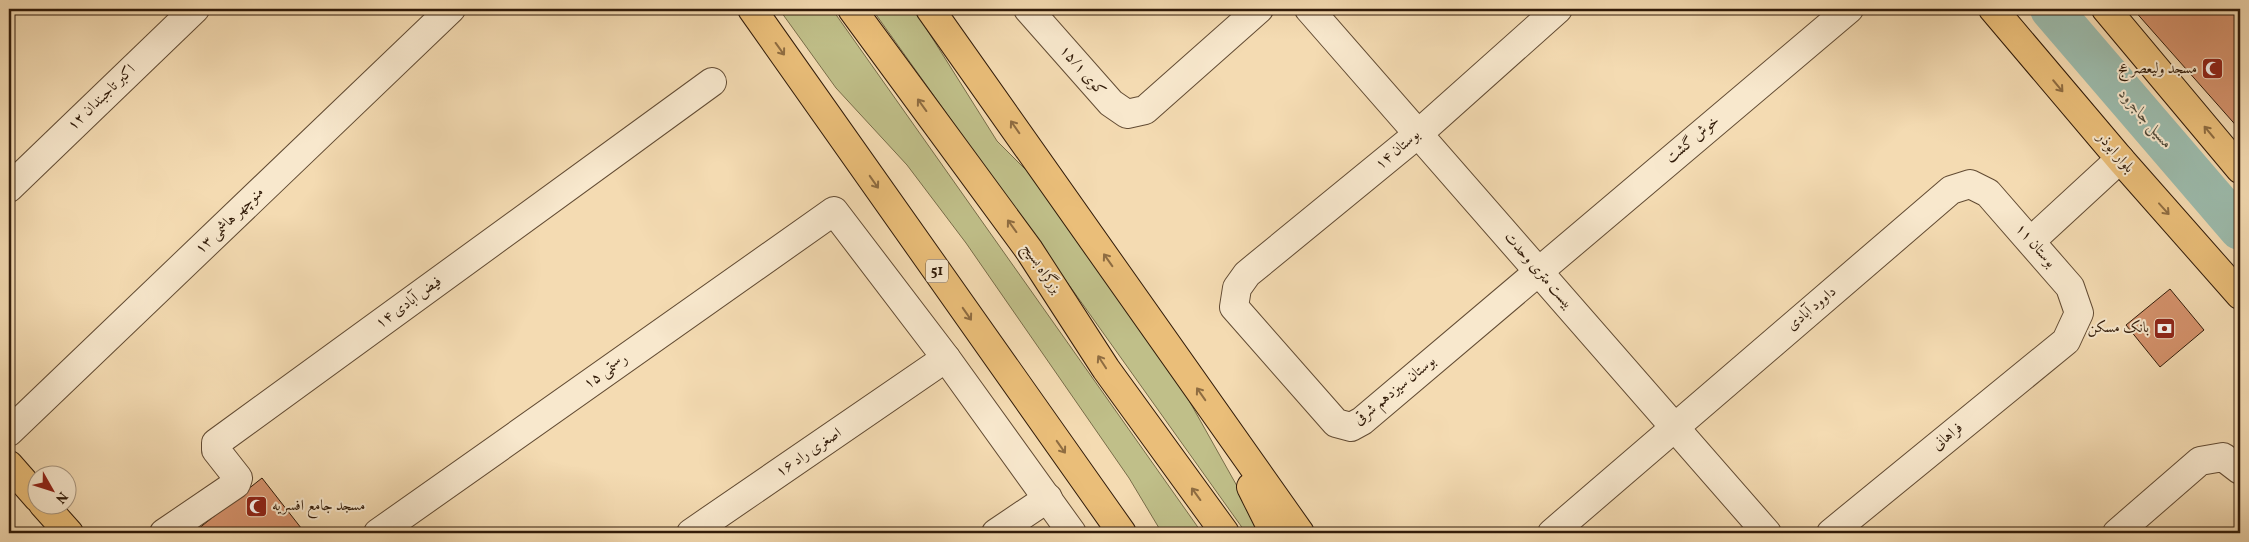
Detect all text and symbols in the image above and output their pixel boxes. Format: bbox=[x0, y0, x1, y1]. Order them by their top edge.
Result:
street label: کوی ۱۵/۱ bbox=[1054, 41, 1110, 101]
one-way arrow bbox=[775, 42, 785, 56]
mosque icon: مسجد ولیعصر عج bbox=[2201, 57, 2225, 81]
place label: مسجد ولیعصر عج bbox=[2118, 59, 2197, 82]
street label: اکبر تاجبندان ۱۲ bbox=[63, 60, 141, 136]
one-way arrow bbox=[2052, 79, 2064, 92]
water label: مسیل جاجرود bbox=[2113, 84, 2177, 154]
one-way arrow bbox=[917, 99, 928, 112]
street label: خوش گشت bbox=[1662, 111, 1724, 169]
one-way arrow bbox=[1010, 120, 1020, 134]
street label: بوستان ۱۴ bbox=[1371, 125, 1425, 175]
one-way arrow bbox=[2204, 126, 2215, 139]
street label: بلوار ابوذر bbox=[2090, 127, 2139, 178]
one-way arrow bbox=[869, 174, 879, 188]
street label: منوچهر هاشمی ۱۳ bbox=[191, 183, 269, 259]
one-way arrow bbox=[2158, 202, 2170, 215]
street label: بوستان ۱۱ bbox=[2010, 219, 2060, 273]
one-way arrow bbox=[1006, 220, 1017, 233]
street label: بیست متری وحدت bbox=[1498, 228, 1578, 314]
street label: بزرگراه بسیج bbox=[1015, 239, 1067, 300]
one-way arrow bbox=[1103, 253, 1114, 267]
road number: 51 bbox=[926, 260, 948, 282]
street label: فیض آبادی ۱۴ bbox=[372, 272, 446, 334]
street label: داوود آبادی bbox=[1782, 282, 1842, 336]
one-way arrow bbox=[962, 307, 973, 320]
bank icon: بانک مسکن bbox=[2153, 316, 2177, 340]
place label: بانک مسکن bbox=[2087, 318, 2149, 339]
street label: رستمی ۱۵ bbox=[580, 349, 632, 395]
street label: بوستان سیزدهم شرقی bbox=[1349, 351, 1442, 432]
one-way arrow bbox=[1096, 355, 1106, 369]
one-way arrow bbox=[1196, 387, 1206, 401]
street label: فراهانی bbox=[1928, 418, 1968, 456]
street label: اصغری راد ۱۶ bbox=[772, 423, 846, 483]
one-way arrow bbox=[1056, 440, 1066, 454]
north arrow bbox=[28, 464, 78, 514]
text: N bbox=[50, 487, 72, 507]
one-way arrow bbox=[1191, 487, 1201, 501]
mosque icon: مسجد جامع افسریه bbox=[244, 494, 268, 518]
place label: مسجد جامع افسریه bbox=[272, 496, 365, 519]

